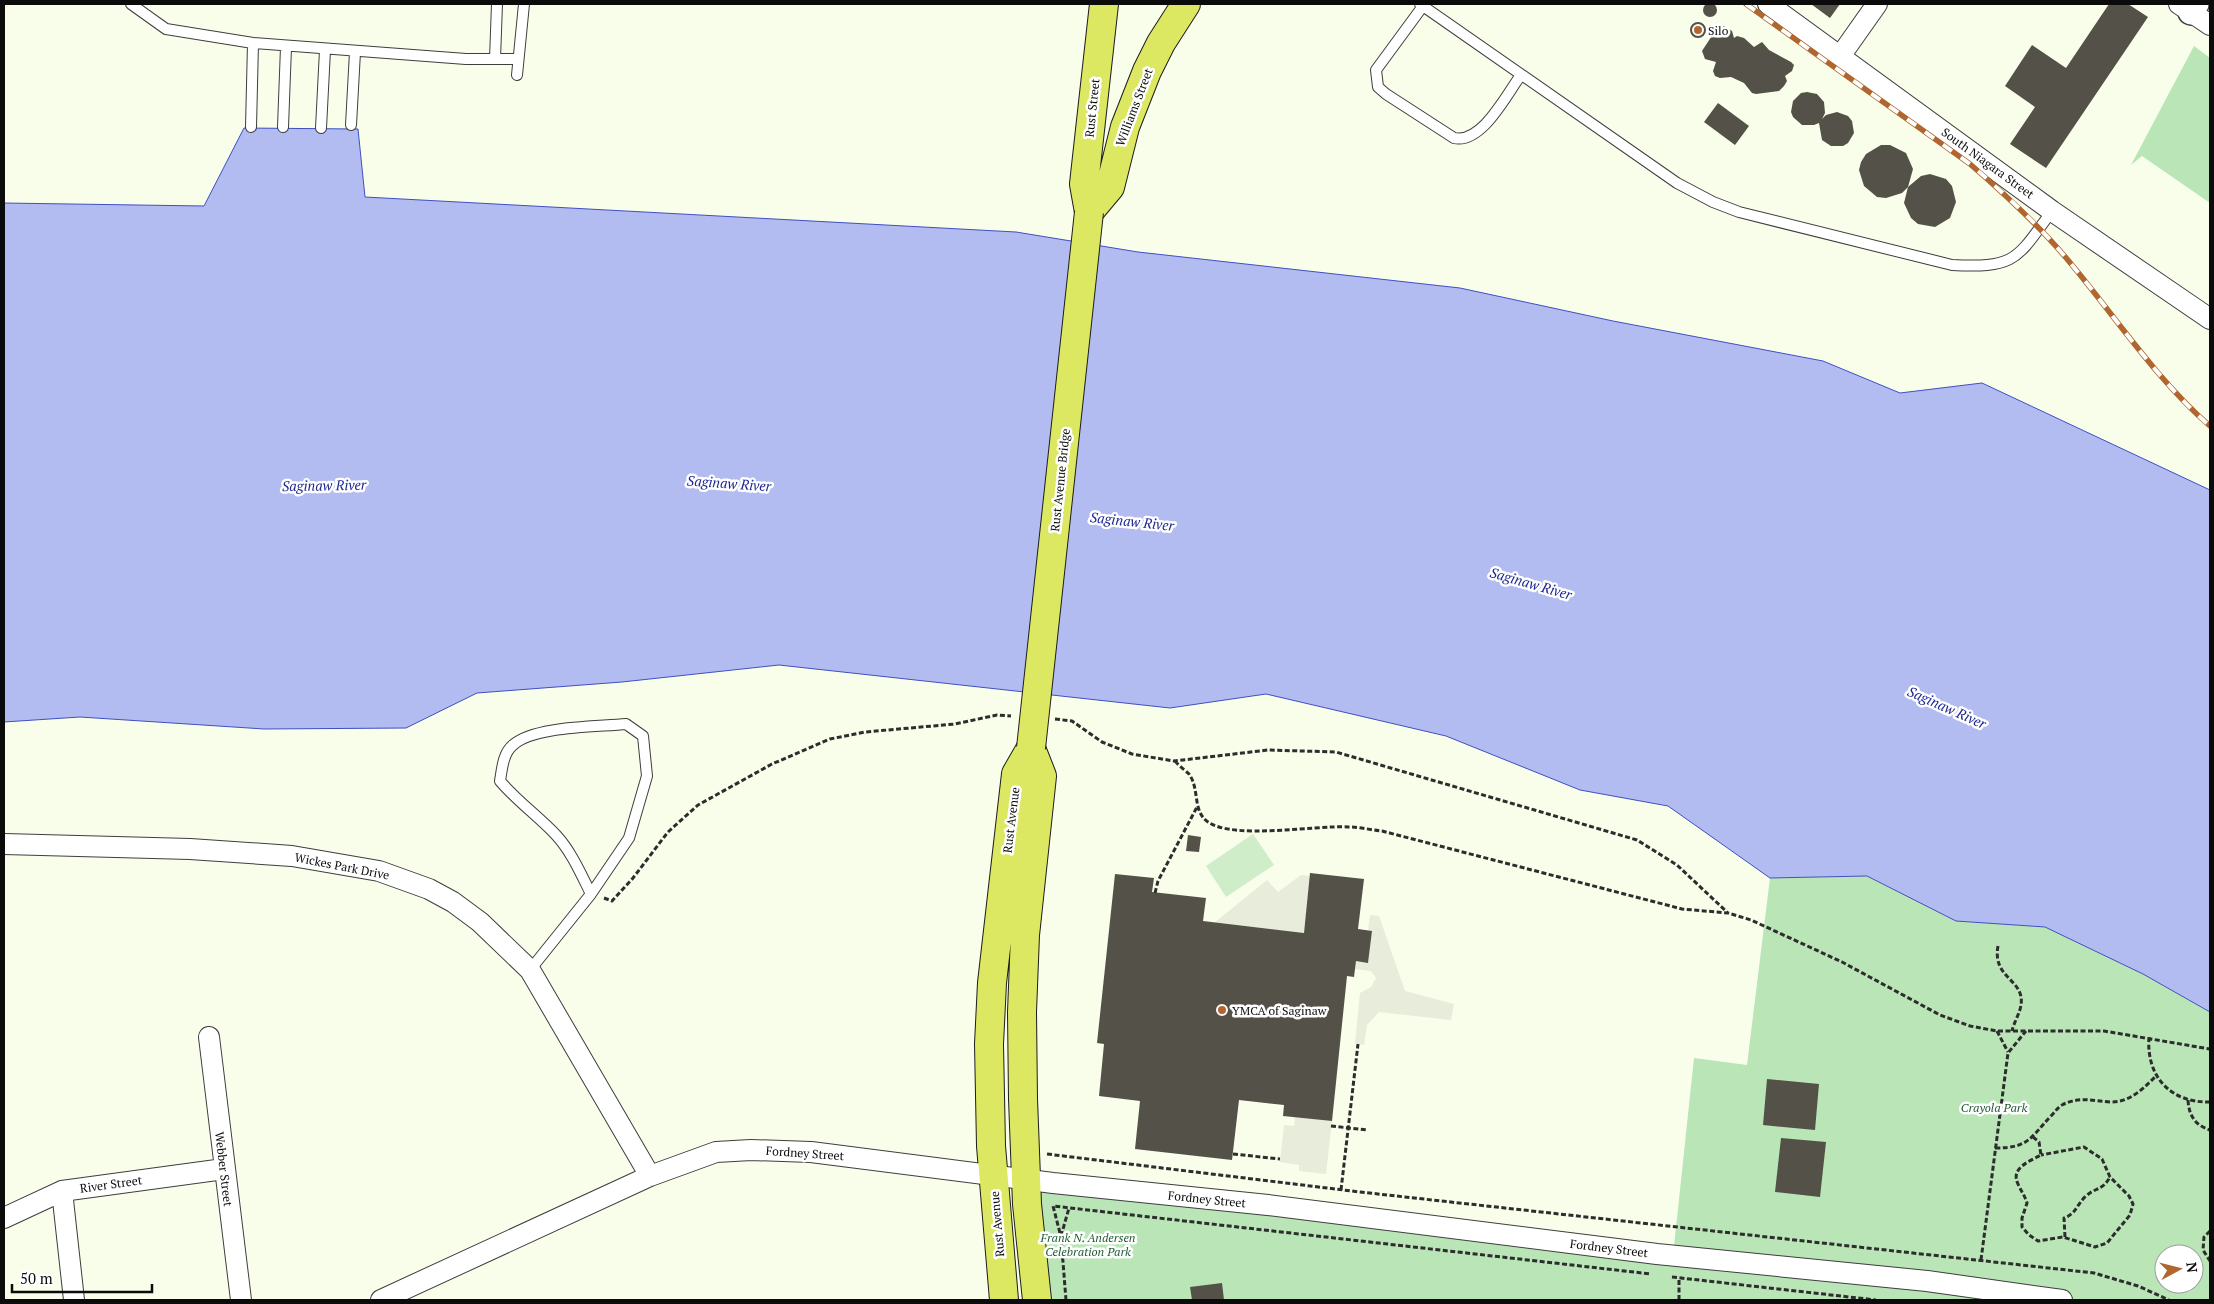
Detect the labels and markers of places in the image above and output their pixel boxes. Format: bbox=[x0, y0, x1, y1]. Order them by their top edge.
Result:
place label: Silo bbox=[1708, 23, 1729, 38]
marker: Silo bbox=[1692, 24, 1704, 36]
place label: YMCA of Saginaw bbox=[1232, 1003, 1327, 1018]
marker: YMCA of Saginaw bbox=[1216, 1004, 1228, 1016]

